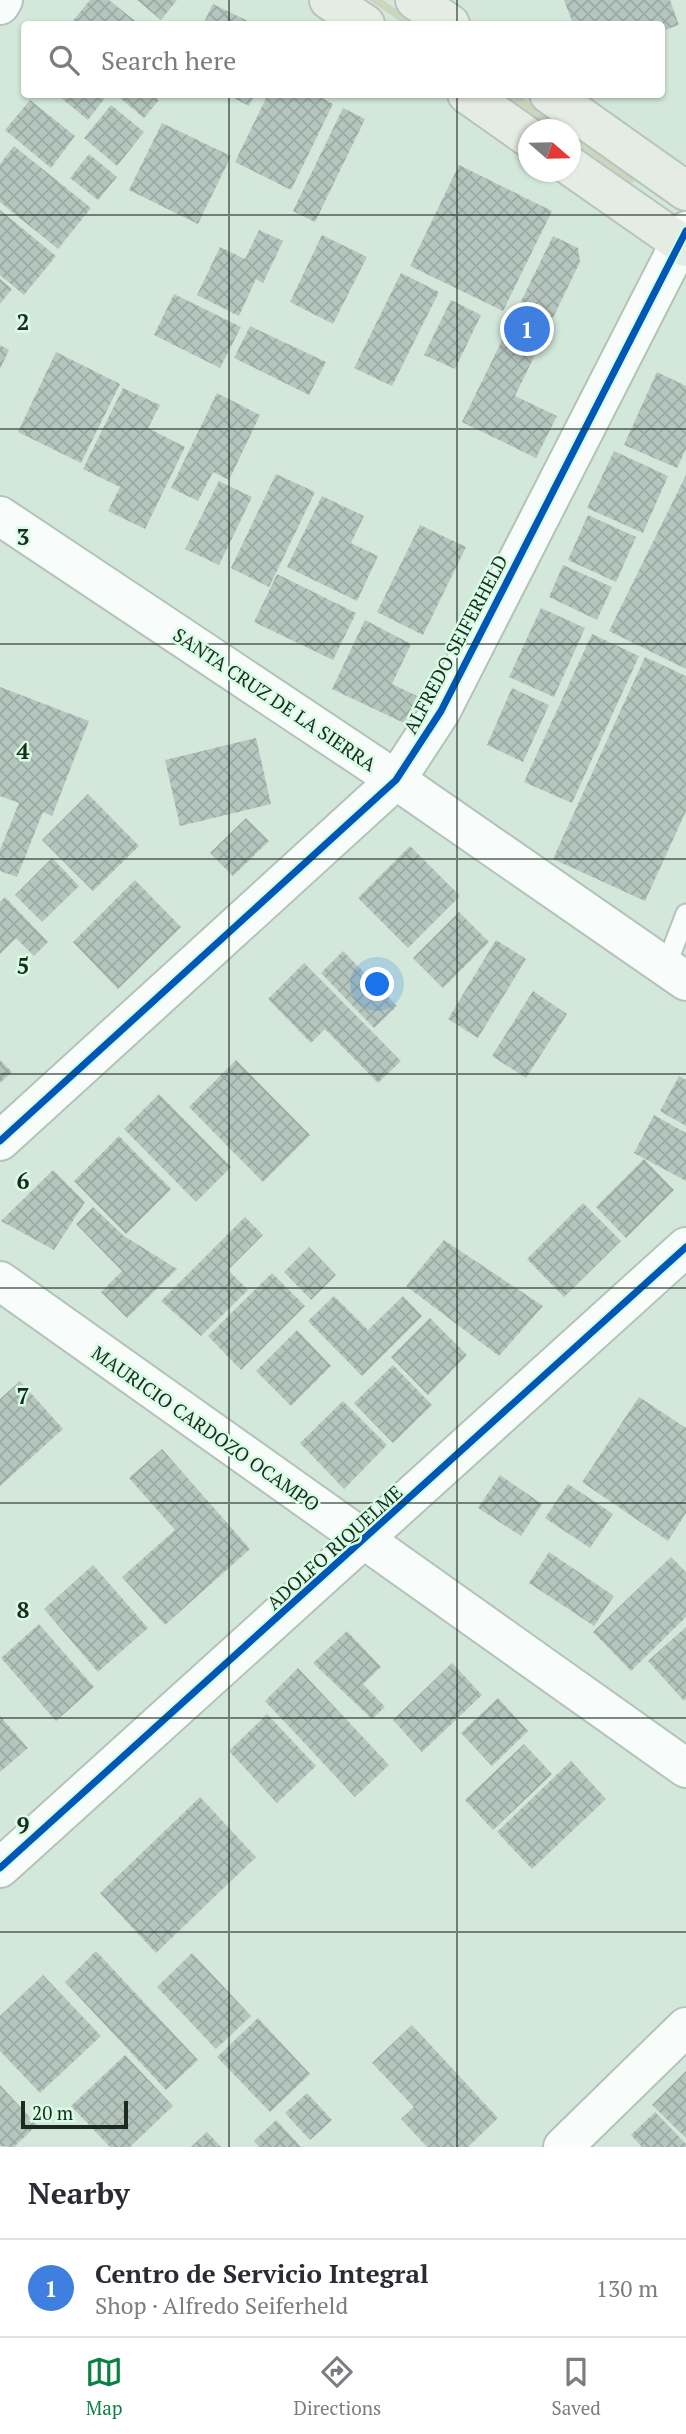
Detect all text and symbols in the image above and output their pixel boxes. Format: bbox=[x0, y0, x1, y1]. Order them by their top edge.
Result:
search box bbox=[21, 21, 665, 98]
icon: search bbox=[45, 41, 83, 79]
text: Search here bbox=[101, 43, 236, 77]
north arrow bbox=[518, 119, 581, 182]
pin: 1 bbox=[504, 303, 550, 355]
text: 2 bbox=[17, 306, 30, 337]
text: 3 bbox=[17, 521, 30, 552]
street label: ALFREDO SEIFERHELD bbox=[397, 550, 513, 738]
street label: SANTA CRUZ DE LA SIERRA bbox=[169, 622, 381, 776]
text: 4 bbox=[17, 735, 30, 766]
text: 5 bbox=[17, 950, 30, 981]
your location bbox=[360, 967, 394, 1001]
text: 6 bbox=[17, 1165, 30, 1196]
street label: MAURICIO CARDOZO OCAMPO bbox=[87, 1340, 325, 1516]
text: 7 bbox=[17, 1380, 30, 1411]
street label: ADOLFO RIQUELME bbox=[261, 1479, 407, 1615]
text: 8 bbox=[17, 1594, 30, 1625]
text: 9 bbox=[17, 1809, 30, 1840]
scale bar bbox=[21, 2098, 128, 2130]
text: 20 m bbox=[32, 2100, 73, 2125]
text: Nearby bbox=[28, 2173, 130, 2213]
text: Centro de Servicio Integral bbox=[95, 2256, 429, 2290]
text: 1 bbox=[45, 2273, 58, 2304]
text: 130 m bbox=[596, 2273, 658, 2304]
text: Shop · Alfredo Seiferheld bbox=[95, 2290, 348, 2321]
tab: Map bbox=[85, 2353, 123, 2420]
tab: Directions bbox=[294, 2353, 381, 2420]
tab: Saved bbox=[552, 2353, 601, 2420]

